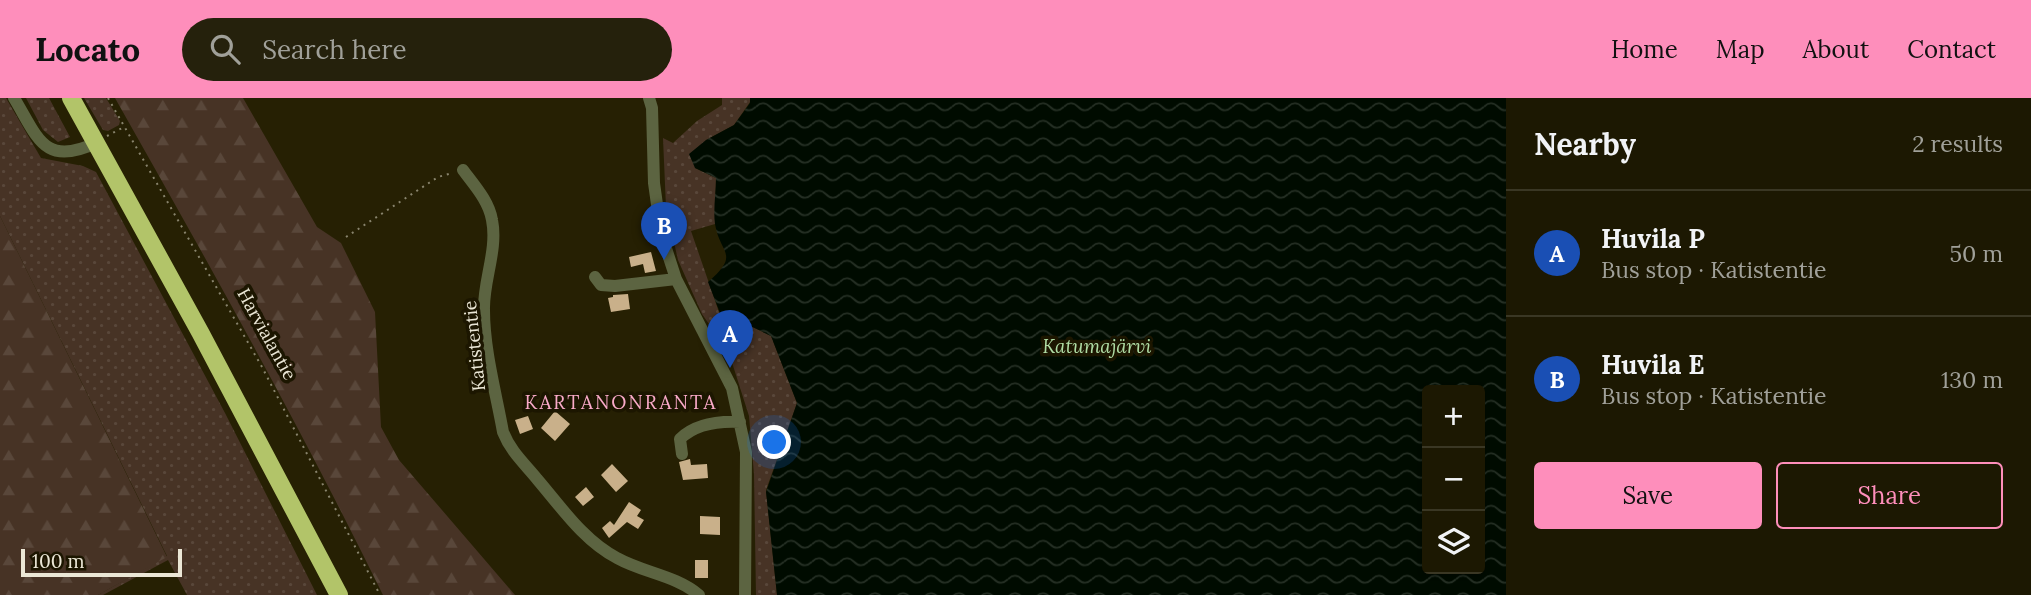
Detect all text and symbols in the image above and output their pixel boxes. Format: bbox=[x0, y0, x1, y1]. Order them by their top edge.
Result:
search box bbox=[182, 18, 672, 81]
text: Locato bbox=[35, 28, 140, 70]
icon: search bbox=[206, 30, 244, 68]
text: Search here bbox=[262, 33, 407, 66]
text: Home bbox=[1611, 34, 1678, 65]
text: Map bbox=[1716, 34, 1765, 65]
text: About bbox=[1803, 34, 1869, 65]
text: Contact bbox=[1907, 34, 1996, 65]
text: Nearby bbox=[1534, 125, 1636, 163]
text: 2 results bbox=[1912, 129, 2003, 158]
pin: B bbox=[641, 202, 687, 260]
text: Huvila P bbox=[1601, 222, 1705, 255]
text: A bbox=[1549, 239, 1565, 268]
text: 50 m bbox=[1950, 239, 2003, 268]
text: Bus stop · Katistentie bbox=[1601, 255, 1827, 284]
street label: Harvialantie bbox=[232, 284, 302, 384]
street label: Katistentie bbox=[458, 299, 490, 392]
pin: A bbox=[707, 310, 753, 368]
water label: Katumajärvi bbox=[1043, 334, 1151, 358]
text: Huvila E bbox=[1601, 348, 1705, 381]
text: B bbox=[1549, 365, 1565, 394]
text: 130 m bbox=[1941, 365, 2003, 394]
text: Bus stop · Katistentie bbox=[1601, 381, 1827, 410]
map controls bbox=[1422, 385, 1485, 574]
button: + bbox=[1422, 385, 1485, 448]
district label: KARTANONRANTA bbox=[524, 390, 718, 414]
your location bbox=[757, 425, 791, 459]
button: − bbox=[1422, 448, 1485, 511]
button: Save bbox=[1534, 462, 1762, 529]
button: Share bbox=[1776, 462, 2003, 529]
button: layers bbox=[1422, 511, 1485, 574]
scale bar bbox=[21, 546, 182, 578]
text: 100 m bbox=[32, 549, 85, 573]

